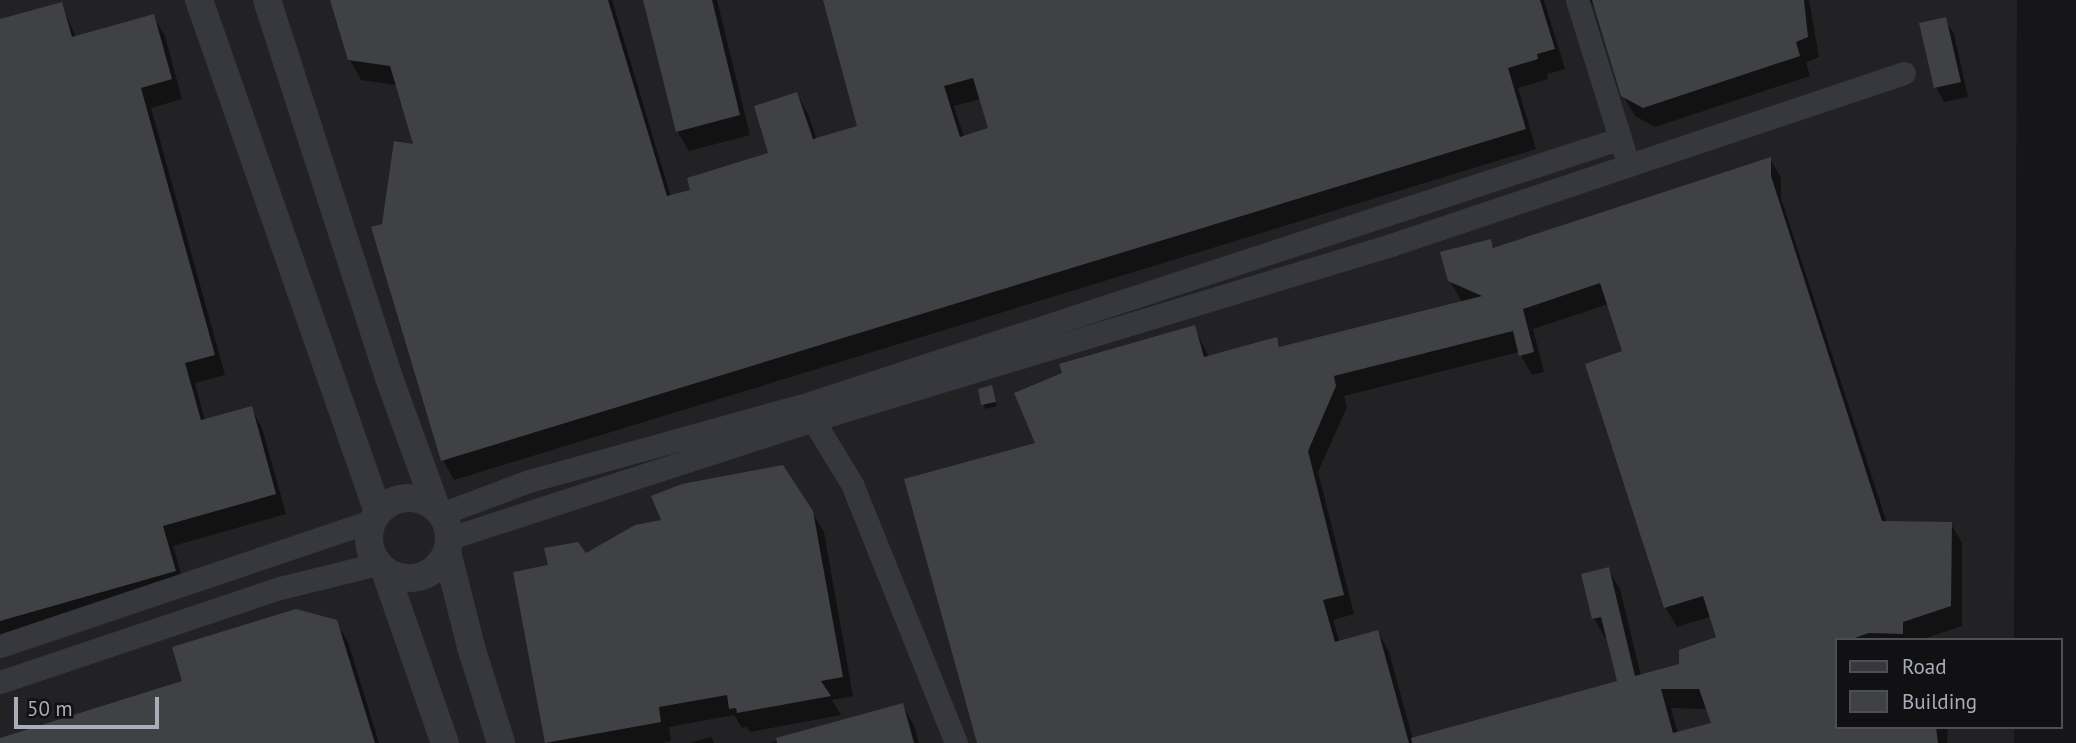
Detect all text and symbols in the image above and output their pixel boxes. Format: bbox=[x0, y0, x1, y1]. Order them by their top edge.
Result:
legend bbox=[1834, 638, 2062, 729]
text: Road bbox=[1902, 653, 1946, 680]
scale bar bbox=[18, 684, 163, 728]
text: Building bbox=[1902, 688, 1977, 715]
text: 50 m bbox=[27, 695, 73, 722]

